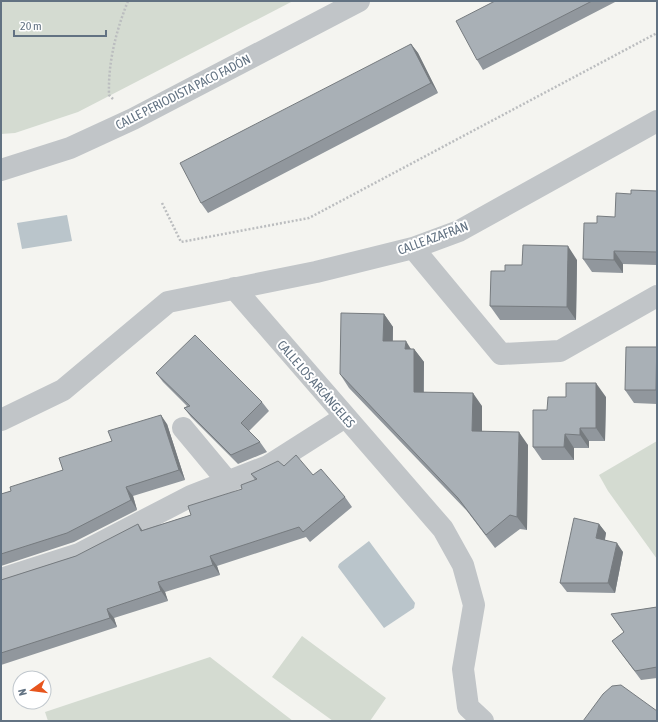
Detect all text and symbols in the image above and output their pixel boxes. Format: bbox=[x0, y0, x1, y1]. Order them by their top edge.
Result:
scale bar bbox=[14, 12, 106, 38]
text: 20 m bbox=[20, 19, 42, 33]
street label: CALLE PERIODISTA PACO FADÓN bbox=[113, 51, 253, 133]
street label: CALLE AZAFRÁN bbox=[396, 218, 470, 258]
street label: CALLE LOS ARCÁNGELES bbox=[274, 337, 358, 431]
north arrow bbox=[12, 670, 52, 710]
text: N bbox=[16, 688, 29, 697]

